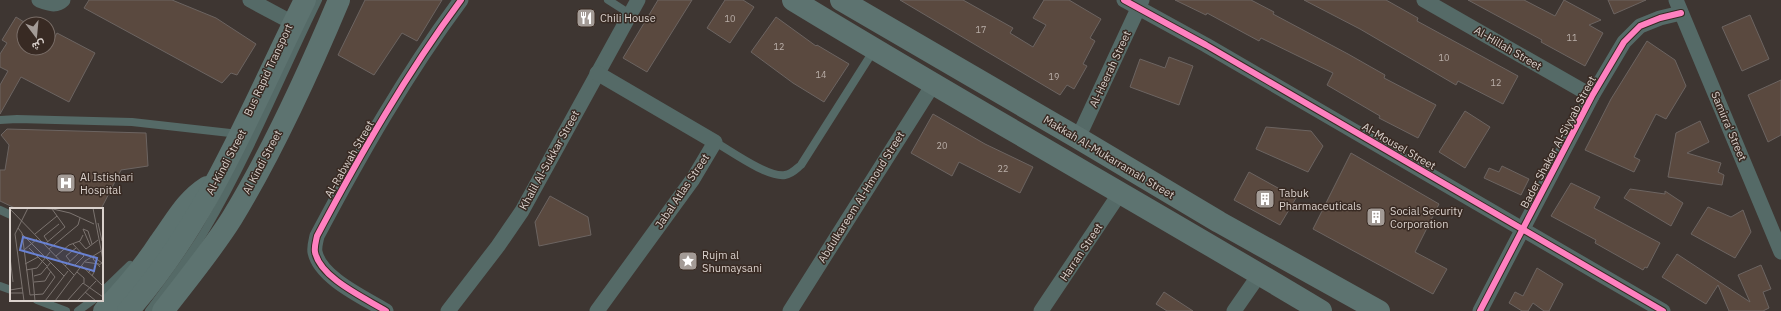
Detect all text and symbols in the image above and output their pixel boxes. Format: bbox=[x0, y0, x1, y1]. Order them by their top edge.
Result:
restaurant icon: Chili House bbox=[575, 7, 597, 29]
place label: Chili House bbox=[600, 11, 656, 25]
house number: 10 bbox=[725, 13, 735, 24]
north arrow bbox=[16, 16, 56, 56]
street label: Bus Rapid Transport bbox=[241, 22, 296, 118]
street label: Al-Hillah Street bbox=[1472, 23, 1544, 73]
house number: 17 bbox=[976, 24, 986, 35]
street label: Al-Heerah Street bbox=[1086, 28, 1134, 110]
house number: 11 bbox=[1567, 32, 1577, 43]
text: ش bbox=[30, 37, 47, 54]
house number: 12 bbox=[774, 41, 784, 52]
house number: 10 bbox=[1439, 52, 1449, 63]
house number: 14 bbox=[816, 69, 826, 80]
house number: 19 bbox=[1049, 71, 1059, 82]
street label: Bader Shaker Al-Siyyab Street bbox=[1517, 73, 1599, 211]
house number: 12 bbox=[1491, 77, 1501, 88]
street label: Samirra' Street bbox=[1708, 89, 1750, 163]
street label: Khalil Al-Sukkar Street bbox=[516, 108, 582, 212]
street label: Makkah Al-Mukarramah Street bbox=[1041, 112, 1177, 202]
street label: Al-Rabwah Street bbox=[321, 118, 377, 200]
street label: Al-Mousel Street bbox=[1360, 119, 1438, 173]
street label: Al-Kindi Street bbox=[203, 127, 249, 197]
street label: Al Kindi Street bbox=[239, 127, 285, 196]
street label: Abdulkareem Al-Hmoud Street bbox=[815, 129, 907, 265]
house number: 20 bbox=[937, 140, 947, 151]
street label: Jabal Atlas Street bbox=[652, 151, 712, 231]
house number: 22 bbox=[998, 163, 1008, 174]
place label: Al Istishari Hospital bbox=[80, 170, 133, 197]
hospital icon: Al Istishari Hospital bbox=[55, 172, 77, 194]
place label: Tabuk Pharmaceuticals bbox=[1279, 186, 1361, 213]
building icon: Tabuk Pharmaceuticals bbox=[1254, 188, 1276, 210]
place label: Social Security Corporation bbox=[1390, 204, 1463, 231]
building icon: Social Security Corporation bbox=[1365, 206, 1387, 228]
inset map bbox=[10, 208, 103, 301]
street label: Harran Street bbox=[1057, 220, 1105, 284]
place label: Rujm al Shumaysani bbox=[702, 248, 762, 275]
place icon: Rujm al Shumaysani bbox=[677, 250, 699, 272]

